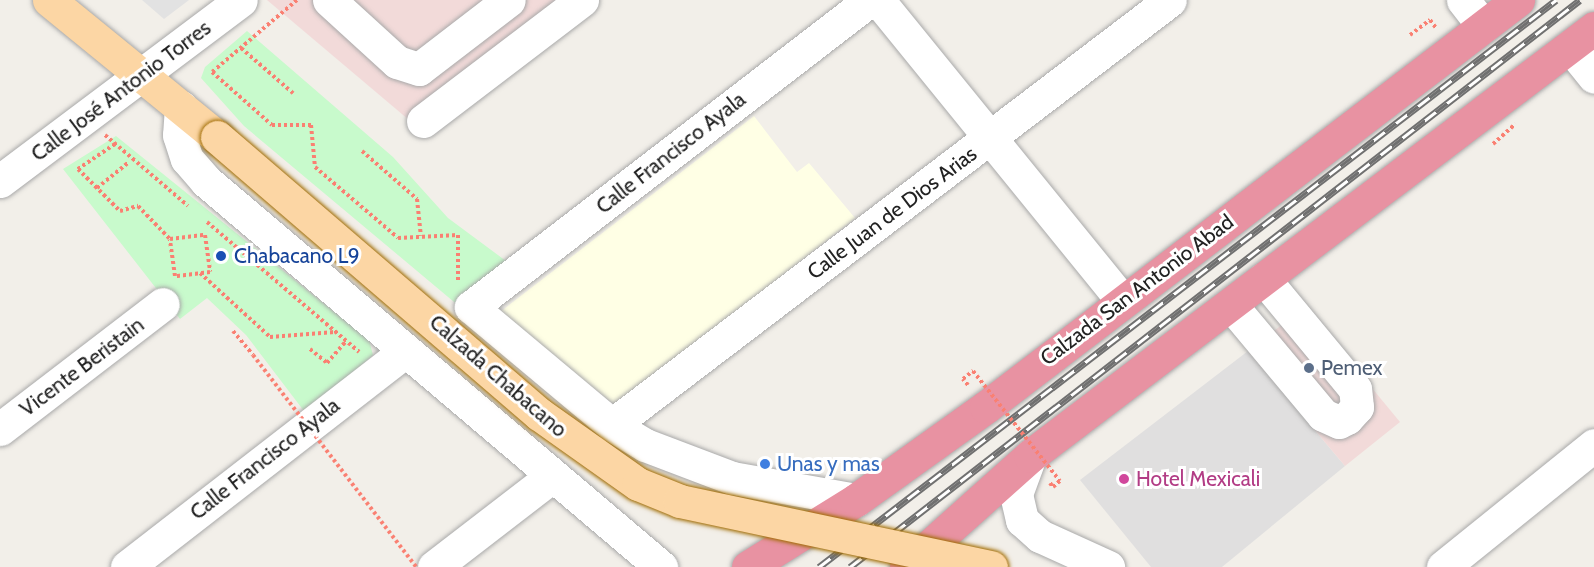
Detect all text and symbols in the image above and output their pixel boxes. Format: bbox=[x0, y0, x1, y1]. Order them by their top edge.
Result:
street label: Calle José Antonio Torres bbox=[26, 15, 216, 167]
street label: Calle Francisco Ayala bbox=[591, 87, 751, 219]
street label: Calle Juan de Dios Arias bbox=[802, 141, 982, 285]
street label: Calzada San Antonio Abad bbox=[1036, 209, 1238, 371]
place label: Chabacano L9 bbox=[234, 243, 360, 269]
marker: Chabacano L9 bbox=[212, 247, 230, 265]
street label: Calzada Chabacano bbox=[424, 310, 572, 442]
street label: Vicente Beristain bbox=[15, 312, 149, 422]
place label: Pemex bbox=[1321, 355, 1383, 381]
marker: Pemex bbox=[1302, 361, 1316, 375]
street label: Calle Francisco Ayala bbox=[185, 393, 345, 525]
place label: Unas y mas bbox=[777, 451, 880, 477]
marker: Unas y mas bbox=[758, 457, 772, 471]
place label: Hotel Mexicali bbox=[1136, 466, 1260, 492]
marker: Hotel Mexicali bbox=[1117, 472, 1131, 486]

